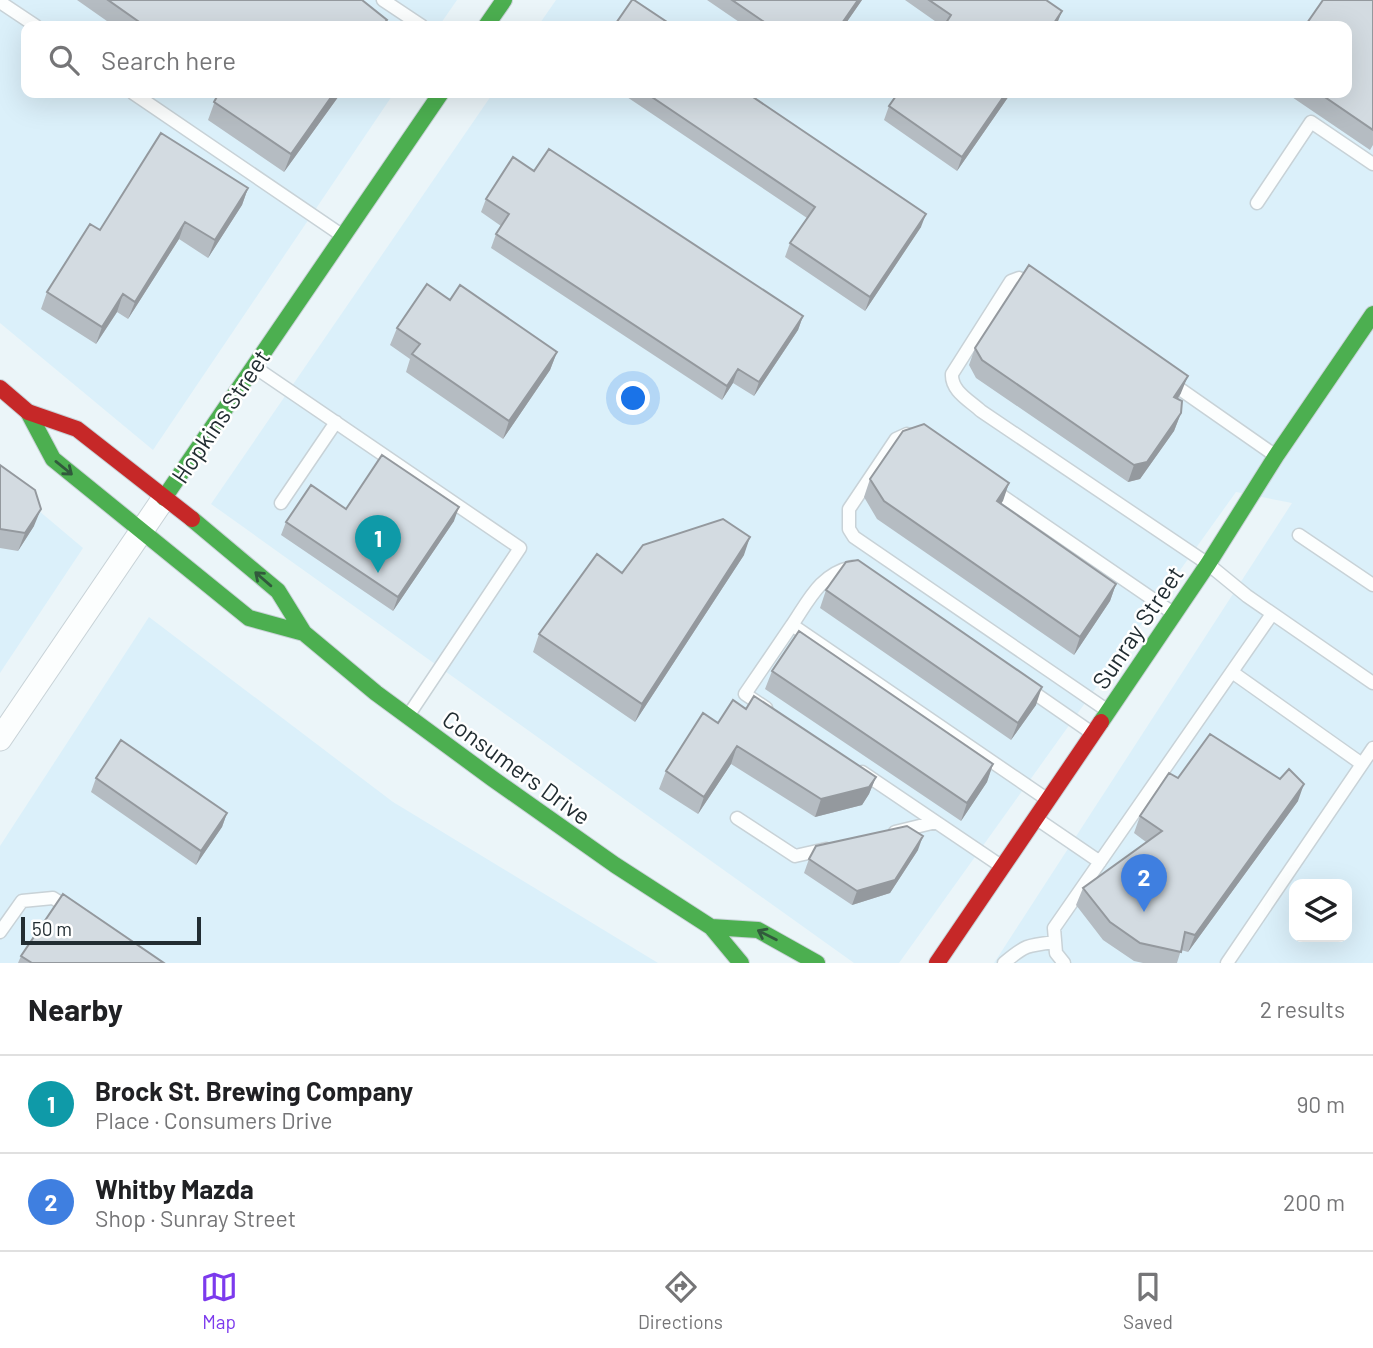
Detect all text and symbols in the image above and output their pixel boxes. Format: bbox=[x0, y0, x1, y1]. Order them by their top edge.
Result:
search box bbox=[21, 21, 1352, 98]
icon: search bbox=[45, 41, 83, 79]
text: Search here bbox=[101, 44, 236, 75]
street label: Hopkins Street bbox=[165, 344, 275, 488]
your location bbox=[616, 381, 650, 415]
one-way arrow bbox=[55, 461, 73, 476]
pin: 1 bbox=[355, 515, 401, 573]
street label: Sunray Street bbox=[1085, 560, 1189, 694]
one-way arrow bbox=[255, 571, 273, 587]
street label: Consumers Drive bbox=[437, 704, 597, 830]
pin: 2 bbox=[1121, 854, 1167, 912]
map controls bbox=[1289, 879, 1352, 942]
button: layers bbox=[1289, 879, 1352, 942]
scale bar bbox=[21, 914, 201, 946]
text: 50 m bbox=[32, 917, 72, 940]
one-way arrow bbox=[757, 928, 778, 942]
text: Nearby bbox=[28, 991, 123, 1027]
text: 2 results bbox=[1260, 995, 1345, 1023]
text: Brock St. Brewing Company bbox=[95, 1075, 413, 1106]
text: 1 bbox=[47, 1090, 55, 1118]
text: 90 m bbox=[1296, 1090, 1345, 1118]
text: Place · Consumers Drive bbox=[95, 1106, 332, 1134]
text: Whitby Mazda bbox=[95, 1173, 254, 1204]
text: 2 bbox=[45, 1188, 57, 1216]
text: 200 m bbox=[1283, 1188, 1345, 1216]
text: Shop · Sunray Street bbox=[95, 1204, 296, 1232]
tab: Map bbox=[200, 1268, 238, 1333]
tab: Directions bbox=[638, 1268, 723, 1333]
tab: Saved bbox=[1123, 1268, 1173, 1333]

